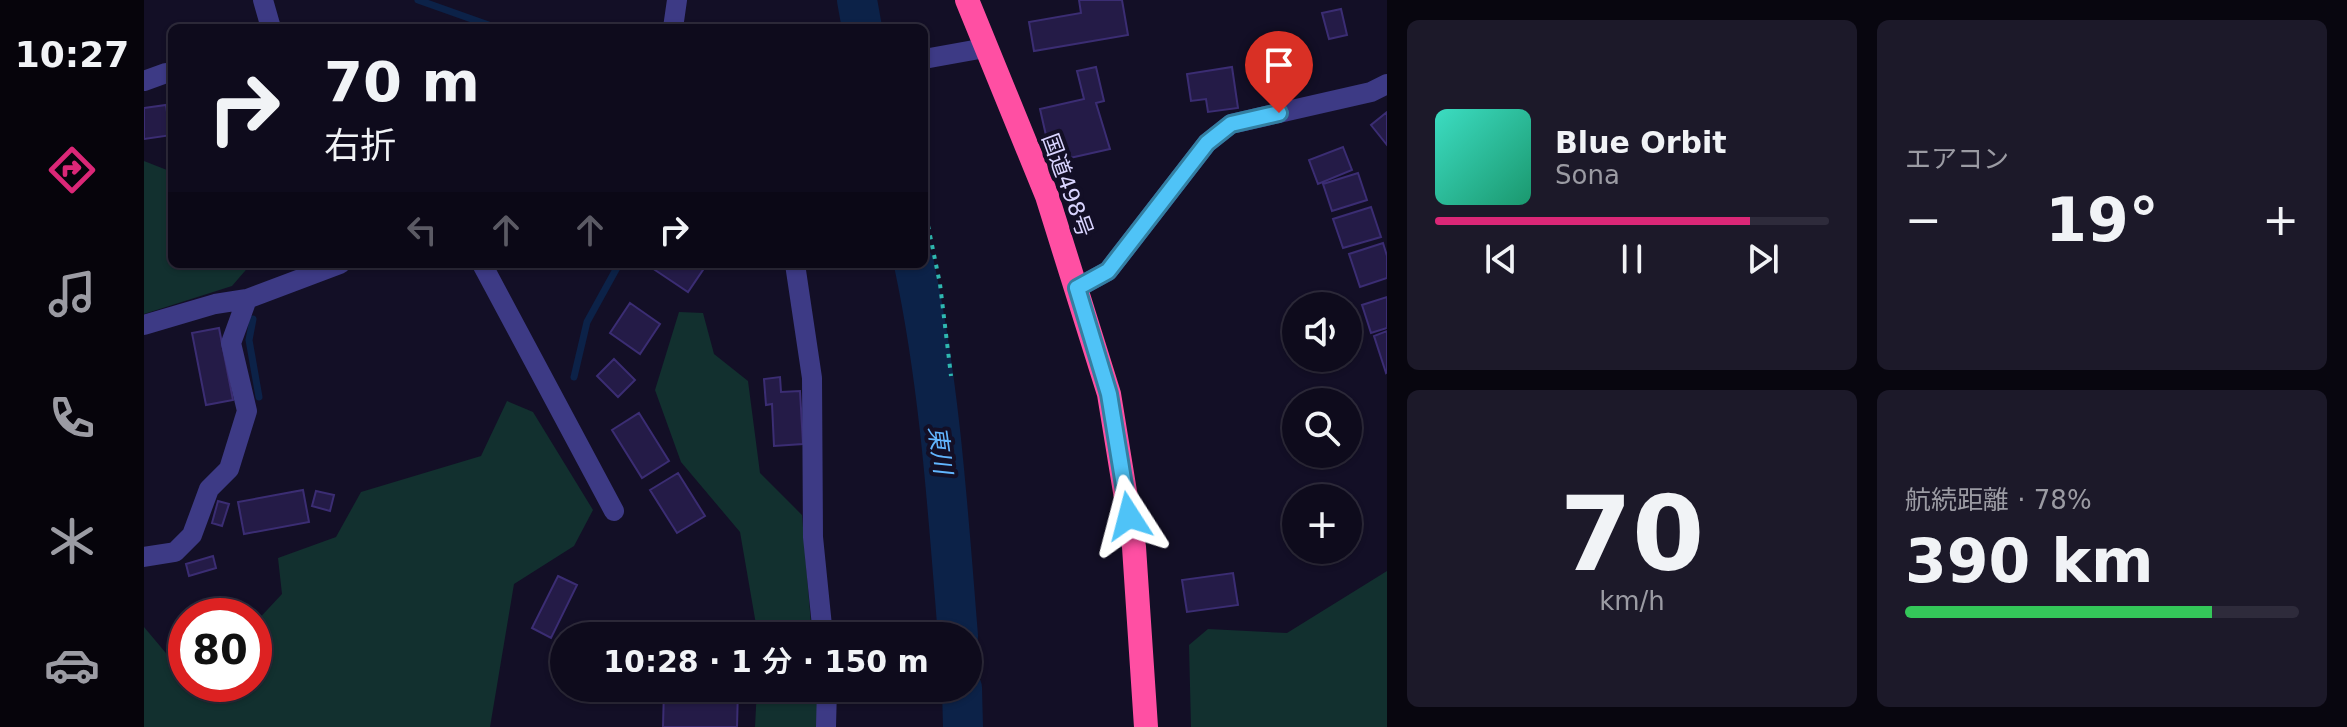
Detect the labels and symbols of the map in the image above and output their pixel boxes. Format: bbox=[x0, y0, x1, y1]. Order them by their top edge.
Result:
pin bbox=[1245, 31, 1313, 113]
street label: 国道498号 bbox=[1037, 130, 1098, 240]
water label: 東川 bbox=[923, 424, 958, 479]
position arrow bbox=[1087, 474, 1171, 558]
speed limit sign: 80 bbox=[168, 598, 272, 702]

